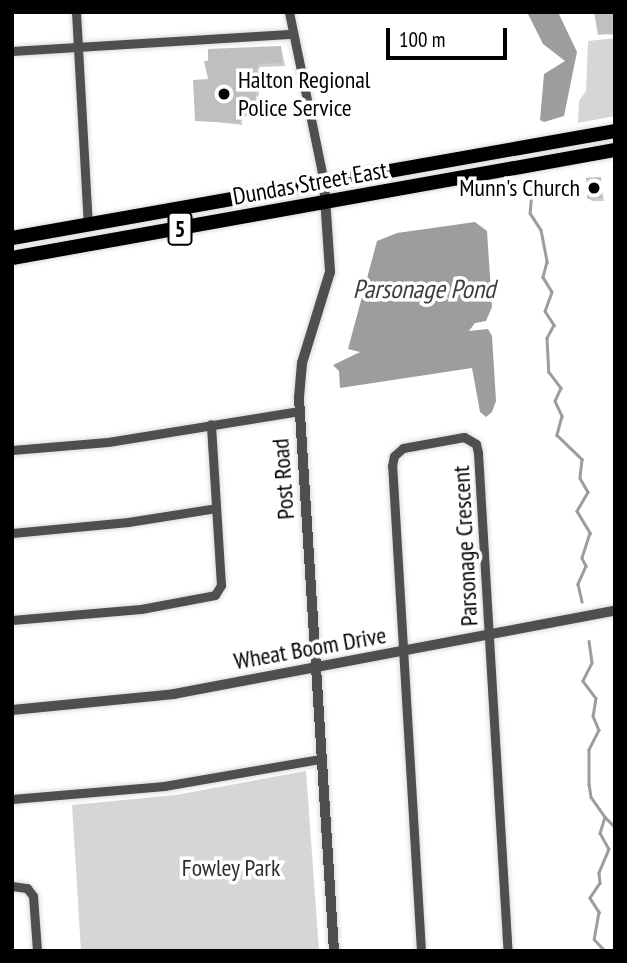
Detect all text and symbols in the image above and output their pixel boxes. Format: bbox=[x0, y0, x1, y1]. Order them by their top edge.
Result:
scale bar bbox=[389, 14, 510, 58]
text: 100 m bbox=[399, 26, 445, 53]
place label: Halton Regional Police Service bbox=[238, 66, 370, 122]
marker: Halton Regional Police Service bbox=[216, 86, 232, 102]
street label: Dundas Street East bbox=[231, 155, 389, 211]
place label: Munn's Church bbox=[459, 174, 580, 202]
marker: Munn's Church bbox=[586, 180, 602, 196]
road number: 5 bbox=[166, 210, 194, 248]
water label: Parsonage Pond bbox=[353, 273, 495, 305]
street label: Post Road bbox=[266, 437, 300, 521]
street label: Parsonage Crescent bbox=[446, 465, 484, 627]
street label: Wheat Boom Drive bbox=[232, 620, 388, 676]
park label: Fowley Park bbox=[181, 854, 281, 882]

